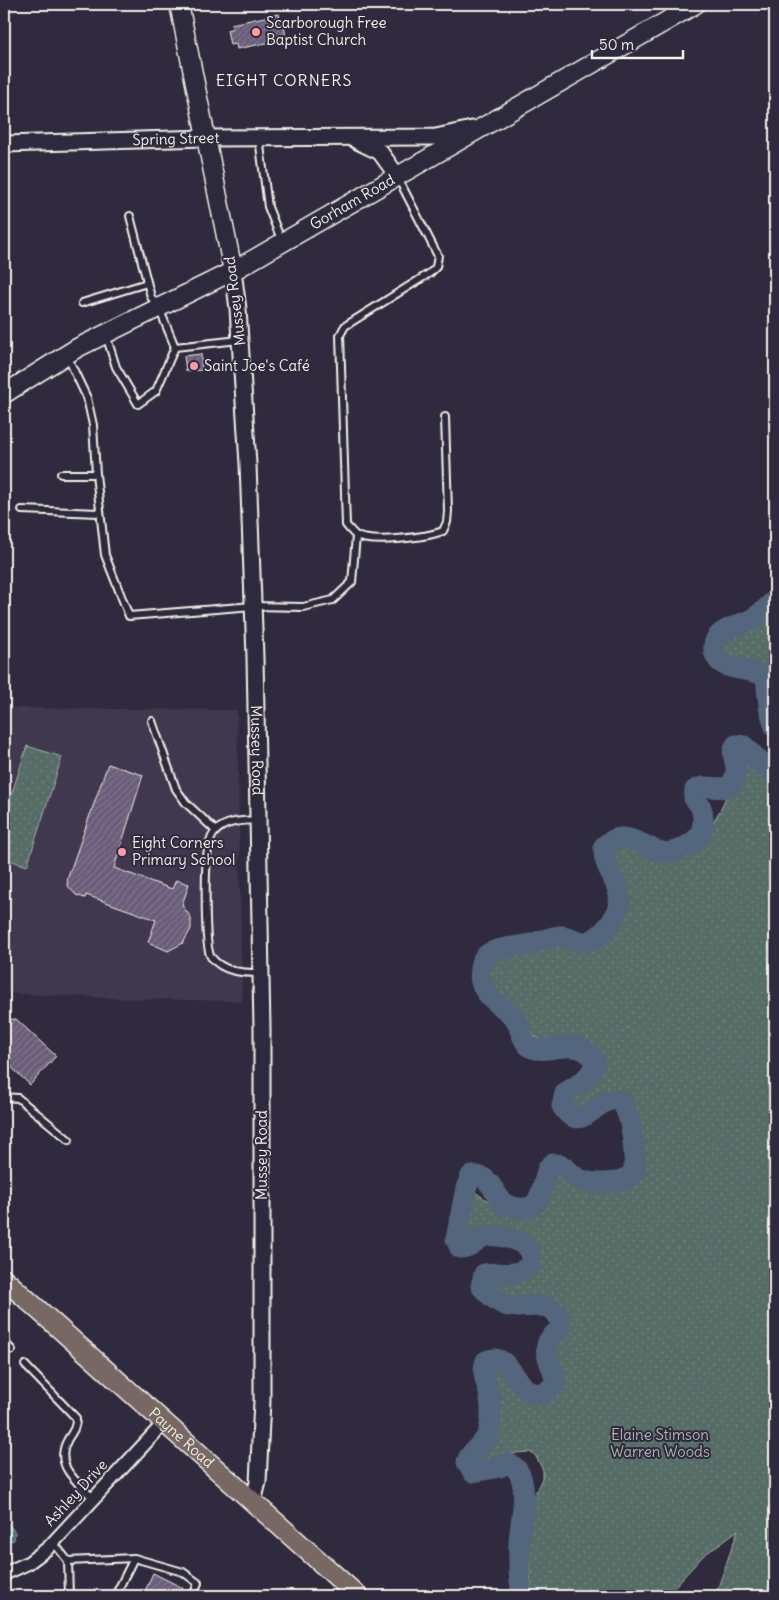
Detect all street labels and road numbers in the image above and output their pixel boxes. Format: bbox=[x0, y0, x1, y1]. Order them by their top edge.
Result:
street label: Spring Street bbox=[132, 128, 220, 149]
street label: Gorham Road bbox=[306, 170, 398, 234]
street label: Mussey Road bbox=[220, 255, 249, 347]
street label: Mussey Road bbox=[247, 705, 268, 795]
street label: Mussey Road bbox=[252, 1110, 271, 1200]
street label: Payne Road bbox=[145, 1403, 218, 1472]
street label: Ashley Drive bbox=[40, 1455, 111, 1530]

